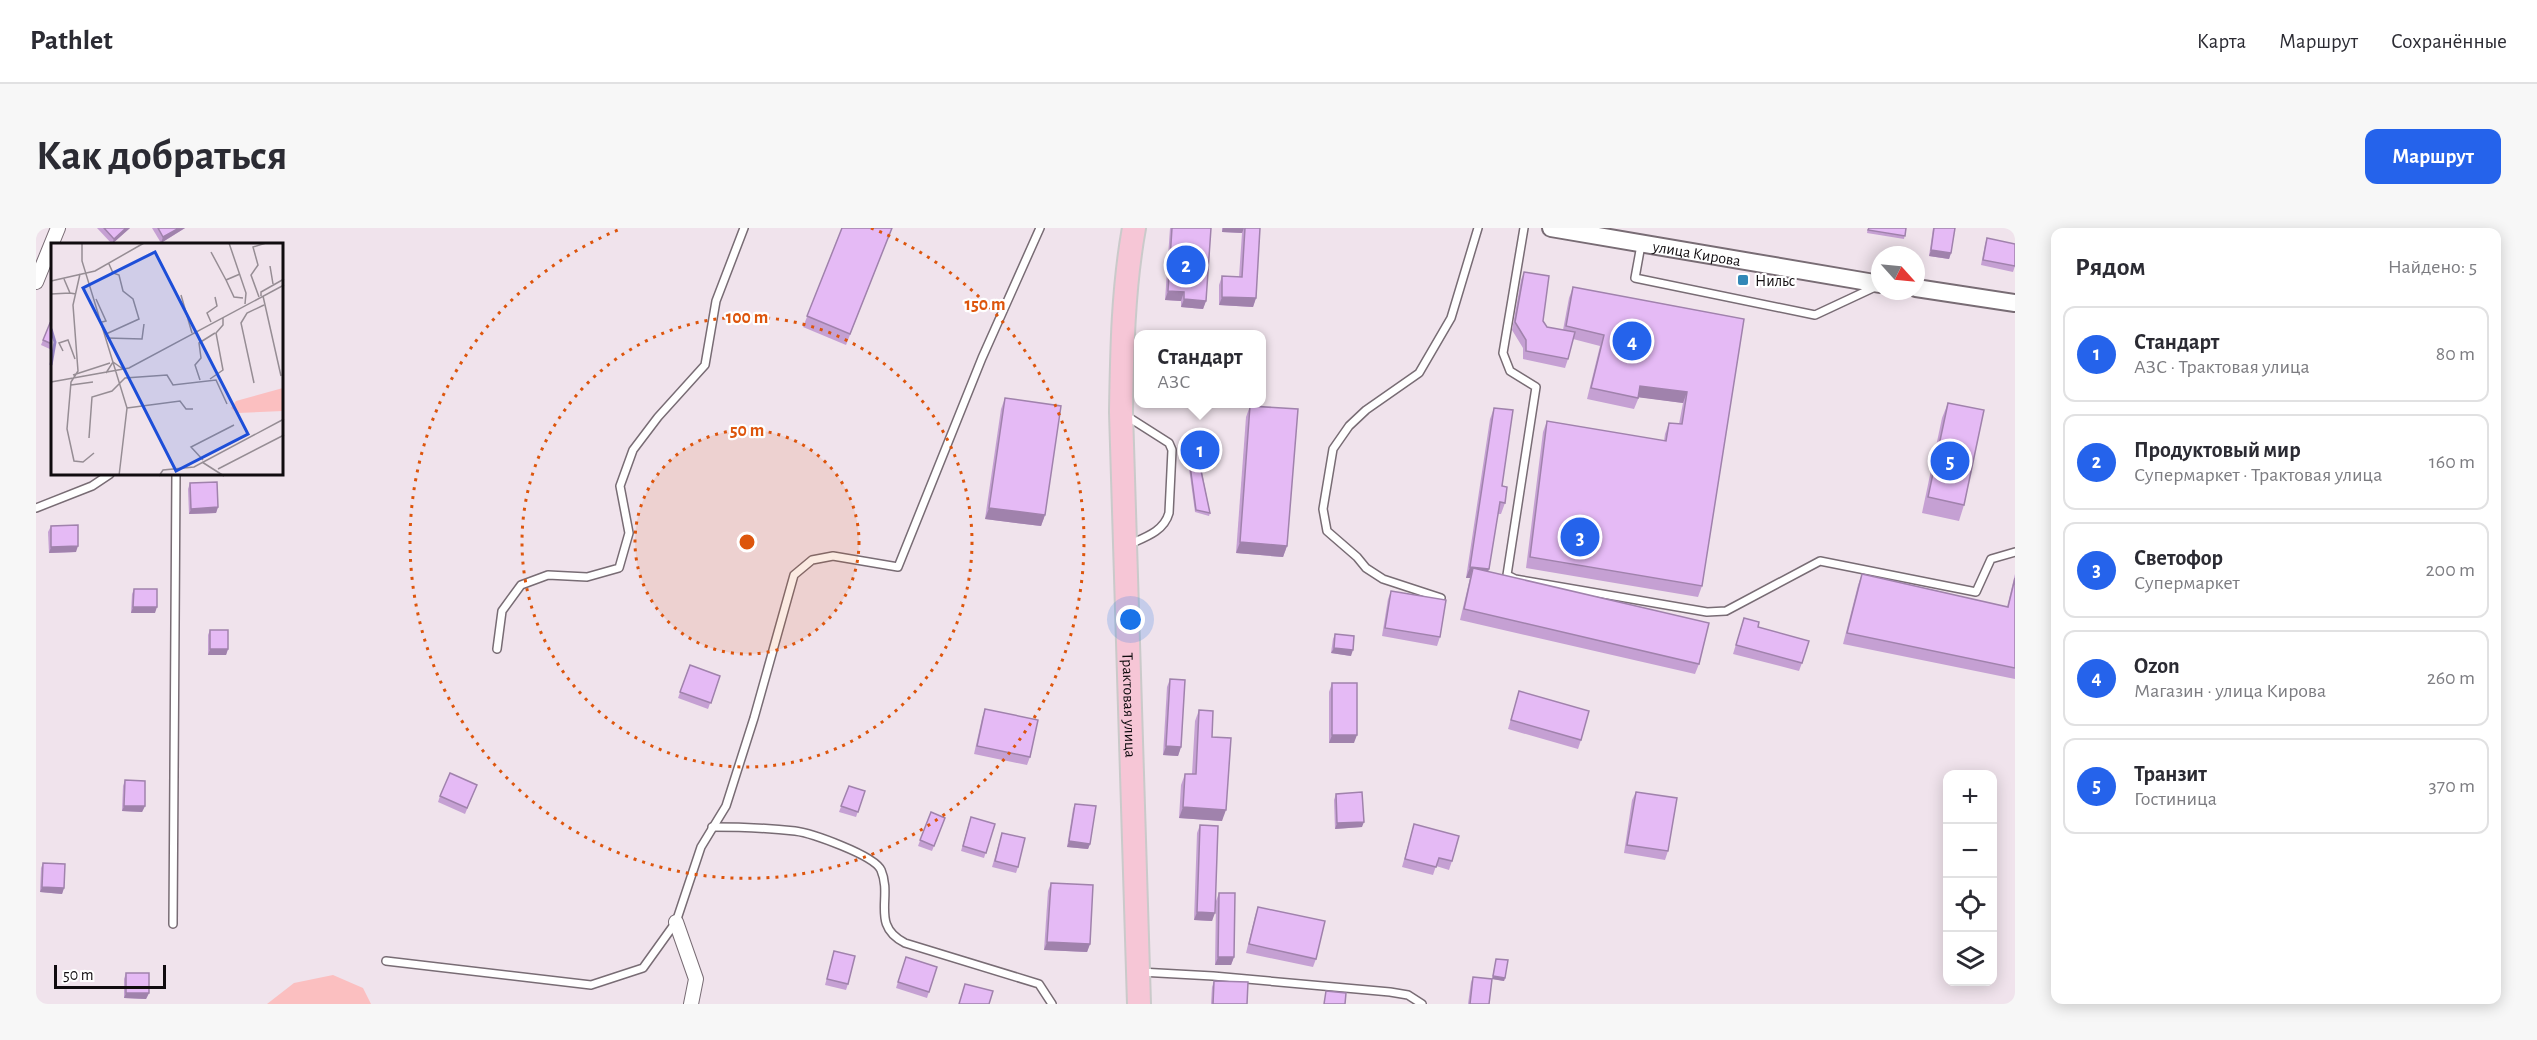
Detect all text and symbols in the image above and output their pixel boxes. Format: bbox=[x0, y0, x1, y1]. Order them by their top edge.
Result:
text: Pathlet bbox=[30, 27, 113, 55]
text: Карта bbox=[2197, 31, 2246, 52]
text: Маршрут bbox=[2279, 31, 2358, 52]
text: Сохранённые bbox=[2391, 31, 2507, 52]
button: Маршрут bbox=[2365, 129, 2501, 184]
text: Как добраться bbox=[36, 135, 287, 177]
street label: улица Кирова bbox=[1650, 238, 1742, 269]
inset map bbox=[51, 243, 284, 476]
pin: 2 bbox=[1166, 243, 1206, 288]
north arrow bbox=[1871, 246, 1925, 300]
text: Рядом bbox=[2075, 254, 2146, 280]
text: Найдено: 5 bbox=[2388, 257, 2477, 277]
marker: Нильс bbox=[1736, 273, 1750, 287]
place label: Нильс bbox=[1755, 273, 1795, 289]
text: 150 m bbox=[965, 296, 1005, 314]
text: 100 m bbox=[726, 309, 768, 327]
pin: 4 bbox=[1612, 318, 1652, 364]
popup bbox=[1134, 330, 1266, 408]
text: Стандарт bbox=[2134, 331, 2219, 353]
text: 1 bbox=[2093, 344, 2100, 364]
text: 80 m bbox=[2436, 344, 2475, 364]
text: Стандарт bbox=[1157, 346, 1243, 368]
text: АЗС · Трактовая улица bbox=[2134, 357, 2310, 377]
text: АЗС bbox=[1157, 372, 1191, 392]
text: 50 m bbox=[730, 422, 764, 440]
pin: 1 bbox=[1180, 428, 1220, 472]
pin: 5 bbox=[1930, 438, 1970, 484]
text: Продуктовый мир bbox=[2134, 439, 2301, 461]
text: 2 bbox=[2092, 452, 2101, 472]
text: 160 m bbox=[2429, 452, 2475, 472]
text: Супермаркет · Трактовая улица bbox=[2134, 465, 2382, 485]
pin: 3 bbox=[1560, 514, 1600, 560]
centre of rings bbox=[737, 532, 757, 552]
text: Светофор bbox=[2134, 547, 2223, 569]
text: 3 bbox=[2092, 560, 2101, 580]
text: 200 m bbox=[2425, 560, 2475, 580]
text: Супермаркет bbox=[2134, 573, 2240, 593]
your location bbox=[1116, 605, 1145, 634]
street label: Трактовая улица bbox=[1119, 652, 1139, 758]
text: Ozon bbox=[2134, 655, 2180, 677]
text: 4 bbox=[2091, 668, 2102, 688]
text: 260 m bbox=[2427, 668, 2475, 688]
text: Магазин · улица Кирова bbox=[2134, 681, 2326, 701]
text: Транзит bbox=[2134, 763, 2207, 785]
map controls bbox=[1943, 770, 1997, 986]
button: + bbox=[1943, 770, 1997, 824]
text: 5 bbox=[2092, 776, 2101, 796]
text: 370 m bbox=[2429, 776, 2475, 796]
text: Гостиница bbox=[2134, 789, 2217, 809]
button: − bbox=[1943, 824, 1997, 878]
button: locate bbox=[1943, 878, 1997, 932]
button: layers bbox=[1943, 932, 1997, 986]
scale bar bbox=[54, 962, 166, 990]
text: 50 m bbox=[63, 967, 94, 983]

